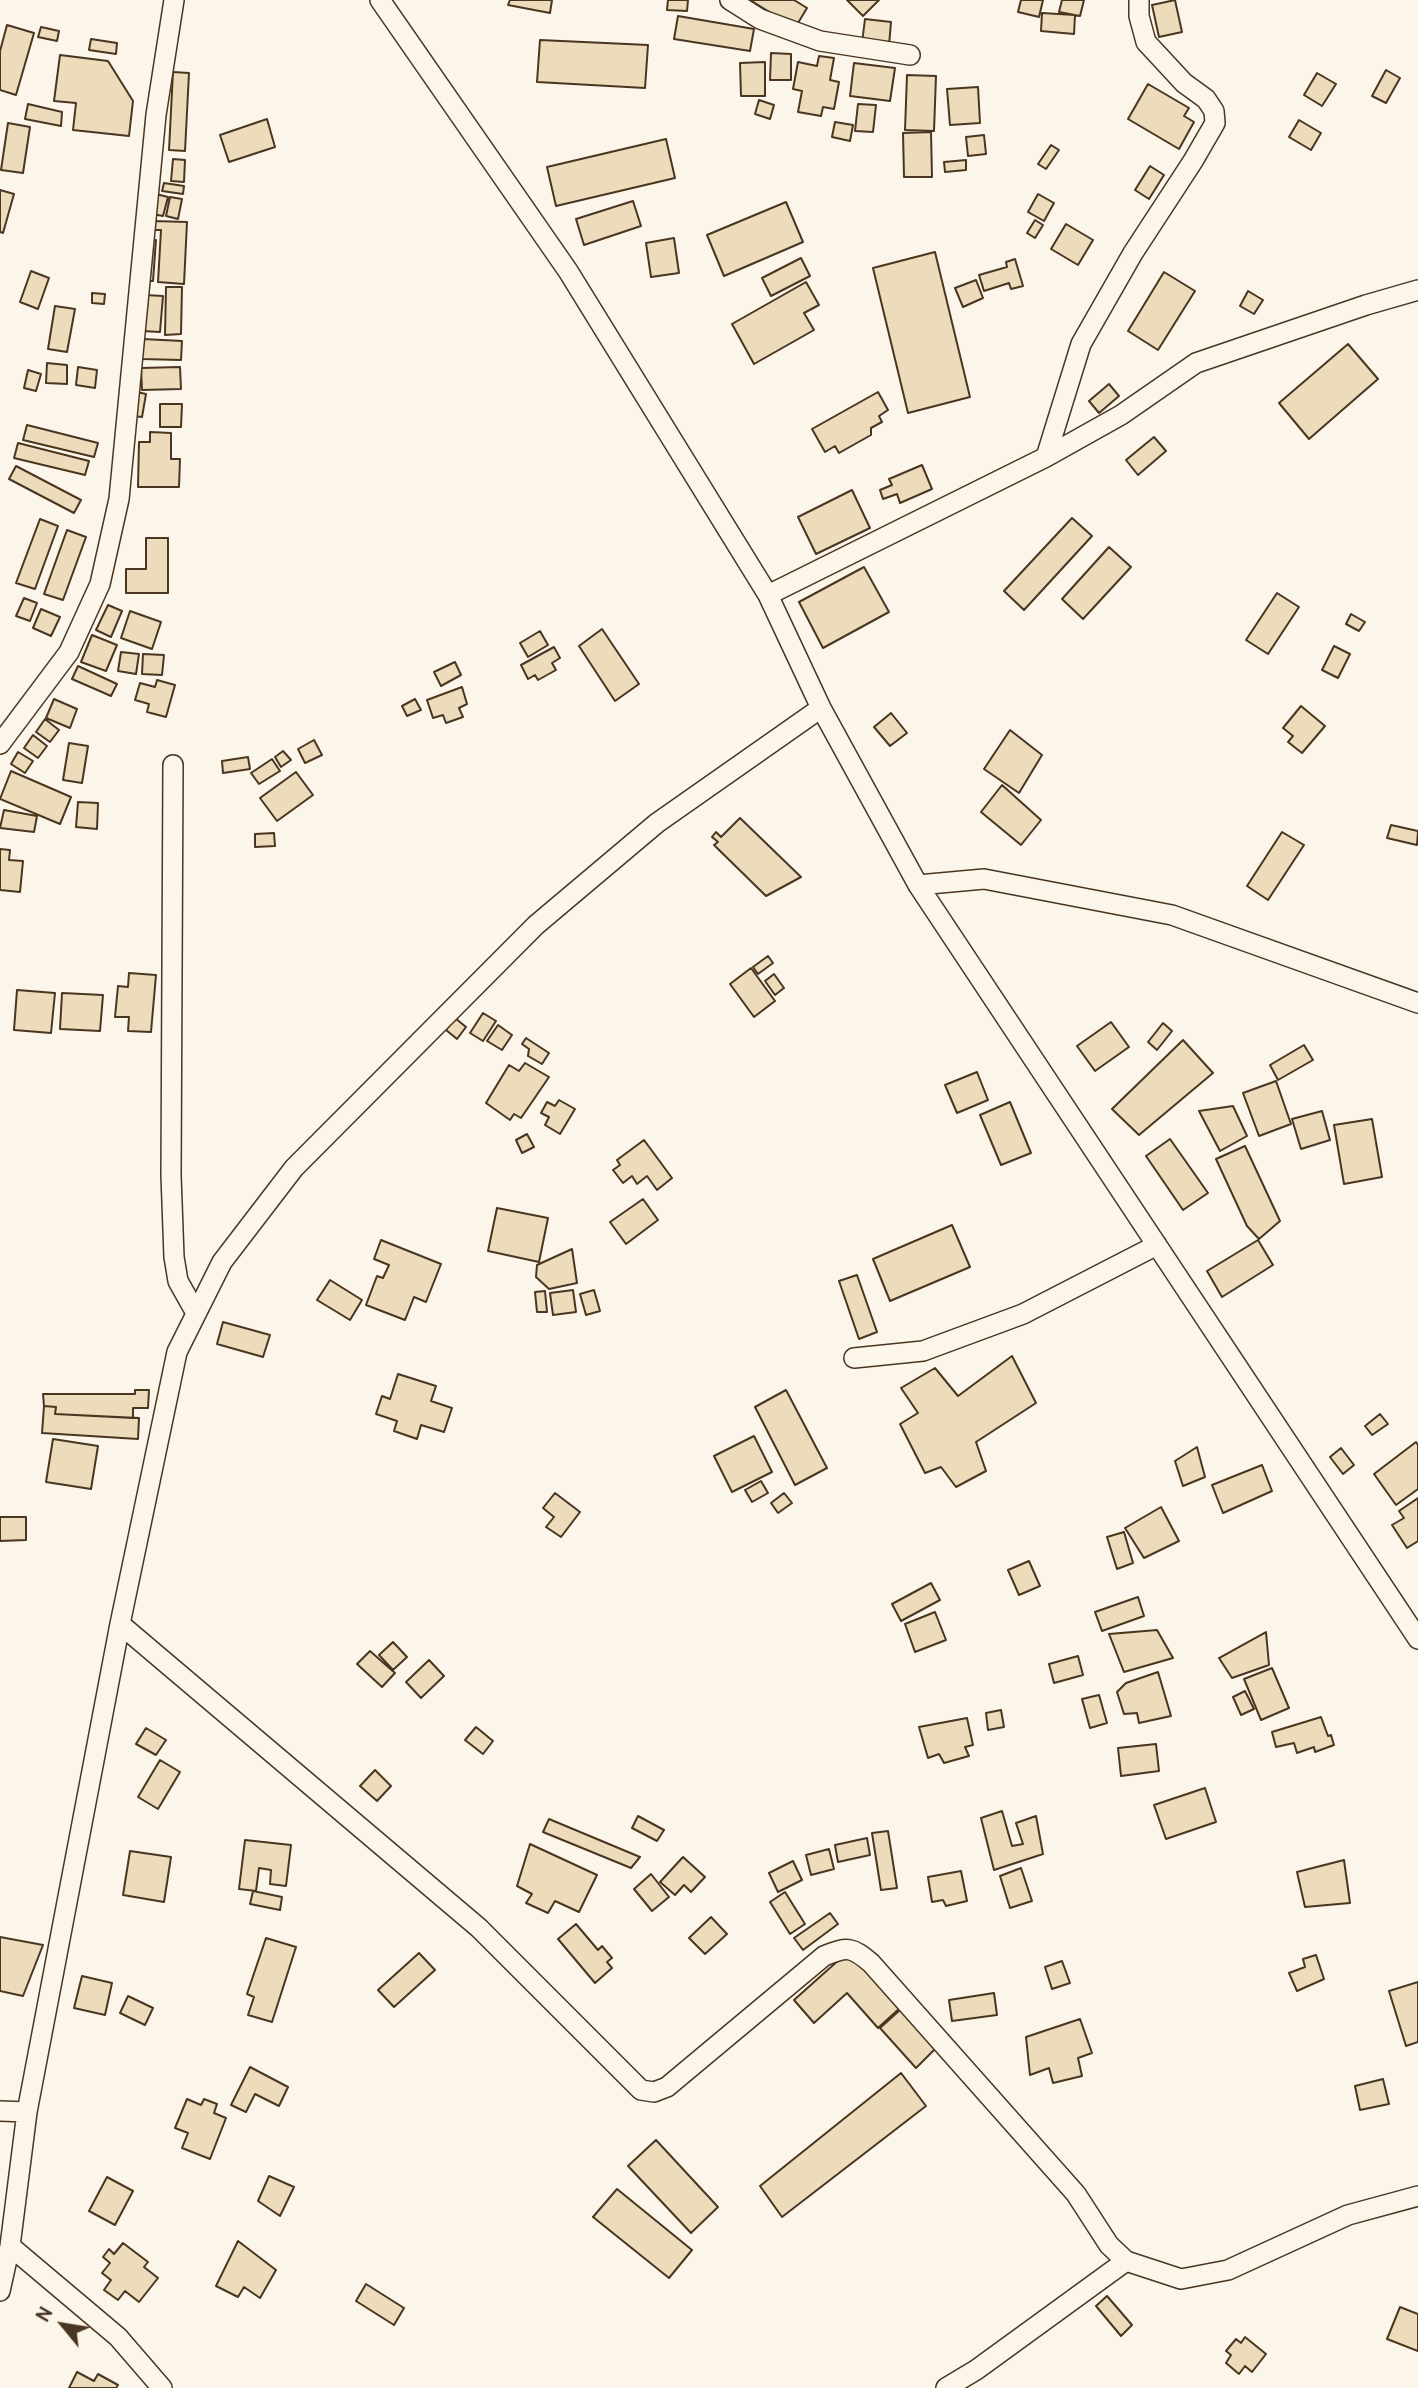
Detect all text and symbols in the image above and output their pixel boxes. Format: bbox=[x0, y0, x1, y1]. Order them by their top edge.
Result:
north arrow bbox=[28, 2290, 98, 2360]
text: N bbox=[31, 2303, 58, 2326]

